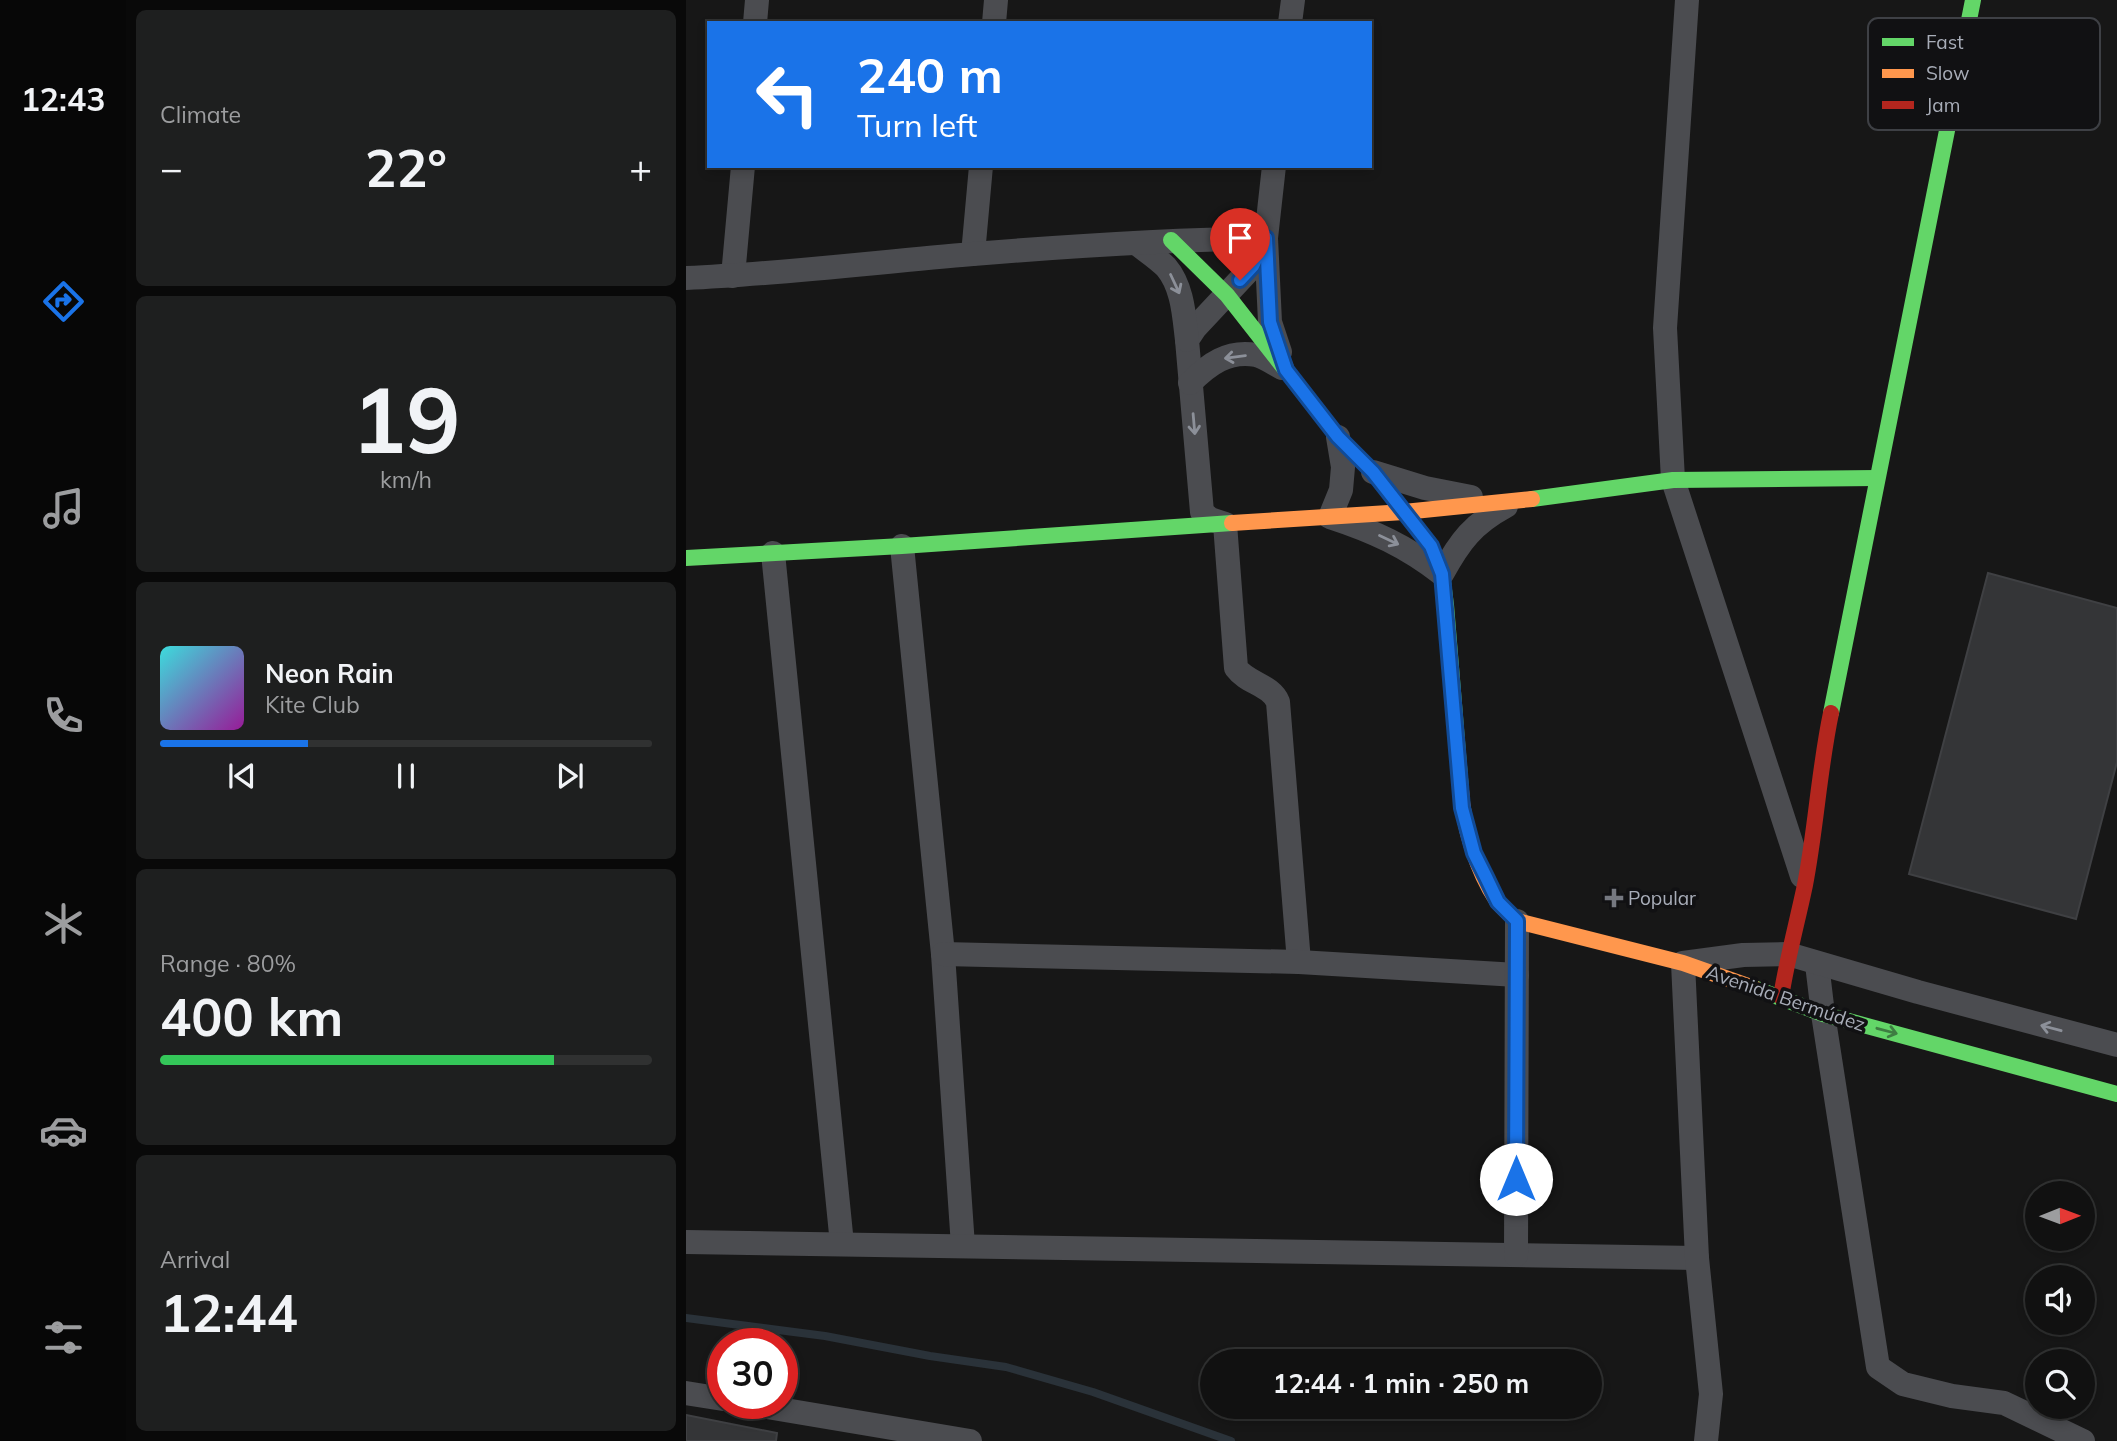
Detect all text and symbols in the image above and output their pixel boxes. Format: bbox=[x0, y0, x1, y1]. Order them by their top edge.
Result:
legend bbox=[1868, 18, 2100, 130]
text: Fast bbox=[1926, 30, 1964, 54]
text: 240 m bbox=[857, 44, 1003, 105]
icon: left bbox=[742, 49, 833, 140]
text: Slow bbox=[1926, 61, 1970, 85]
text: 12:43 bbox=[21, 79, 105, 119]
text: Jam bbox=[1926, 93, 1960, 117]
text: Climate bbox=[160, 100, 241, 129]
text: Turn left bbox=[857, 105, 977, 145]
text: 22° bbox=[365, 135, 447, 200]
text: − bbox=[160, 144, 183, 192]
text: + bbox=[629, 144, 652, 192]
pin bbox=[1210, 208, 1270, 280]
icon: arrive bbox=[1221, 219, 1259, 257]
one-way arrow bbox=[1169, 273, 1182, 294]
icon: directions bbox=[39, 277, 88, 326]
one-way arrow bbox=[1224, 350, 1247, 363]
text: 19 bbox=[351, 362, 461, 476]
one-way arrow bbox=[1188, 413, 1201, 435]
text: km/h bbox=[380, 465, 432, 494]
icon: music bbox=[39, 484, 88, 533]
one-way arrow bbox=[1378, 533, 1399, 547]
text: Neon Rain bbox=[265, 657, 394, 690]
text: Kite Club bbox=[265, 690, 360, 719]
icon: phone bbox=[39, 691, 88, 740]
icon: previous bbox=[223, 757, 261, 795]
icon: pause bbox=[387, 757, 425, 795]
icon: next bbox=[551, 757, 589, 795]
place label: Popular bbox=[1628, 886, 1696, 910]
marker: Popular bbox=[1606, 890, 1622, 906]
icon: climate bbox=[39, 899, 88, 948]
text: Range · 80% bbox=[160, 949, 296, 978]
street label: Avenida Bermúdez bbox=[1703, 960, 1869, 1036]
text: 400 km bbox=[160, 984, 343, 1049]
one-way arrow bbox=[2040, 1020, 2062, 1033]
one-way arrow bbox=[1875, 1025, 1898, 1038]
icon: car bbox=[39, 1106, 88, 1155]
position arrow bbox=[1479, 1142, 1553, 1216]
north arrow bbox=[2025, 1181, 2095, 1251]
map controls bbox=[2025, 1181, 2095, 1419]
text: Arrival bbox=[160, 1245, 230, 1274]
button: sound bbox=[2025, 1265, 2095, 1335]
text: 12:44 bbox=[160, 1280, 298, 1345]
icon: filters bbox=[39, 1313, 88, 1362]
speed limit sign: 30 bbox=[707, 1328, 798, 1419]
button: search bbox=[2025, 1349, 2095, 1419]
text: 12:44 · 1 min · 250 m bbox=[1273, 1367, 1529, 1400]

